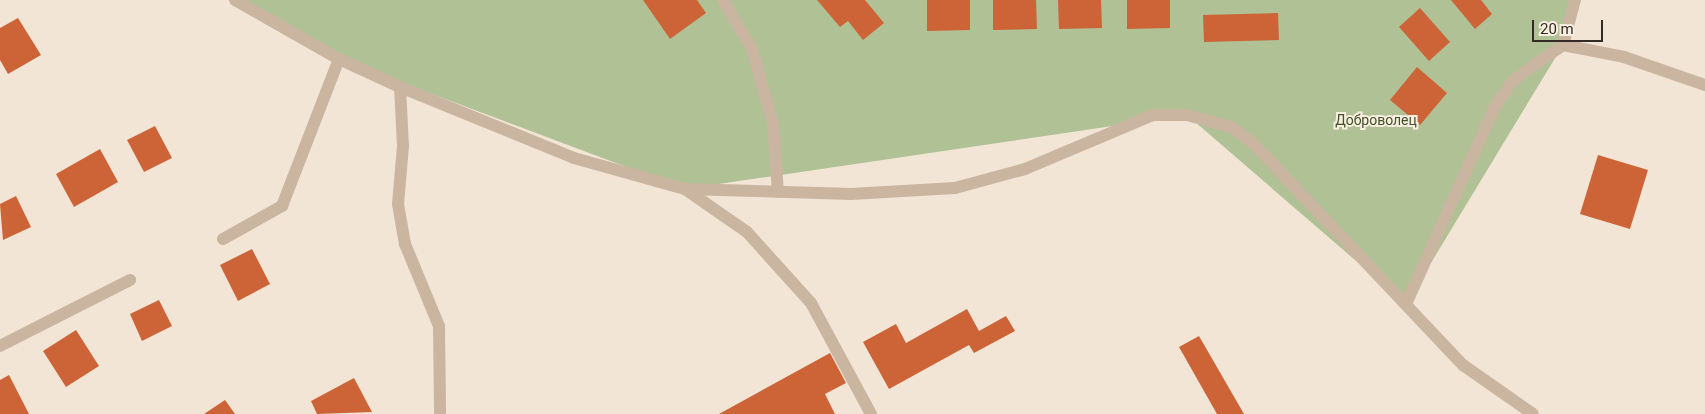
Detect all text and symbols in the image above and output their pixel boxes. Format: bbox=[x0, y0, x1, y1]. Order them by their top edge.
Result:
scale bar bbox=[1535, 10, 1606, 42]
text: 20 m bbox=[1540, 20, 1574, 38]
park label: Доброволец bbox=[1335, 112, 1417, 128]

